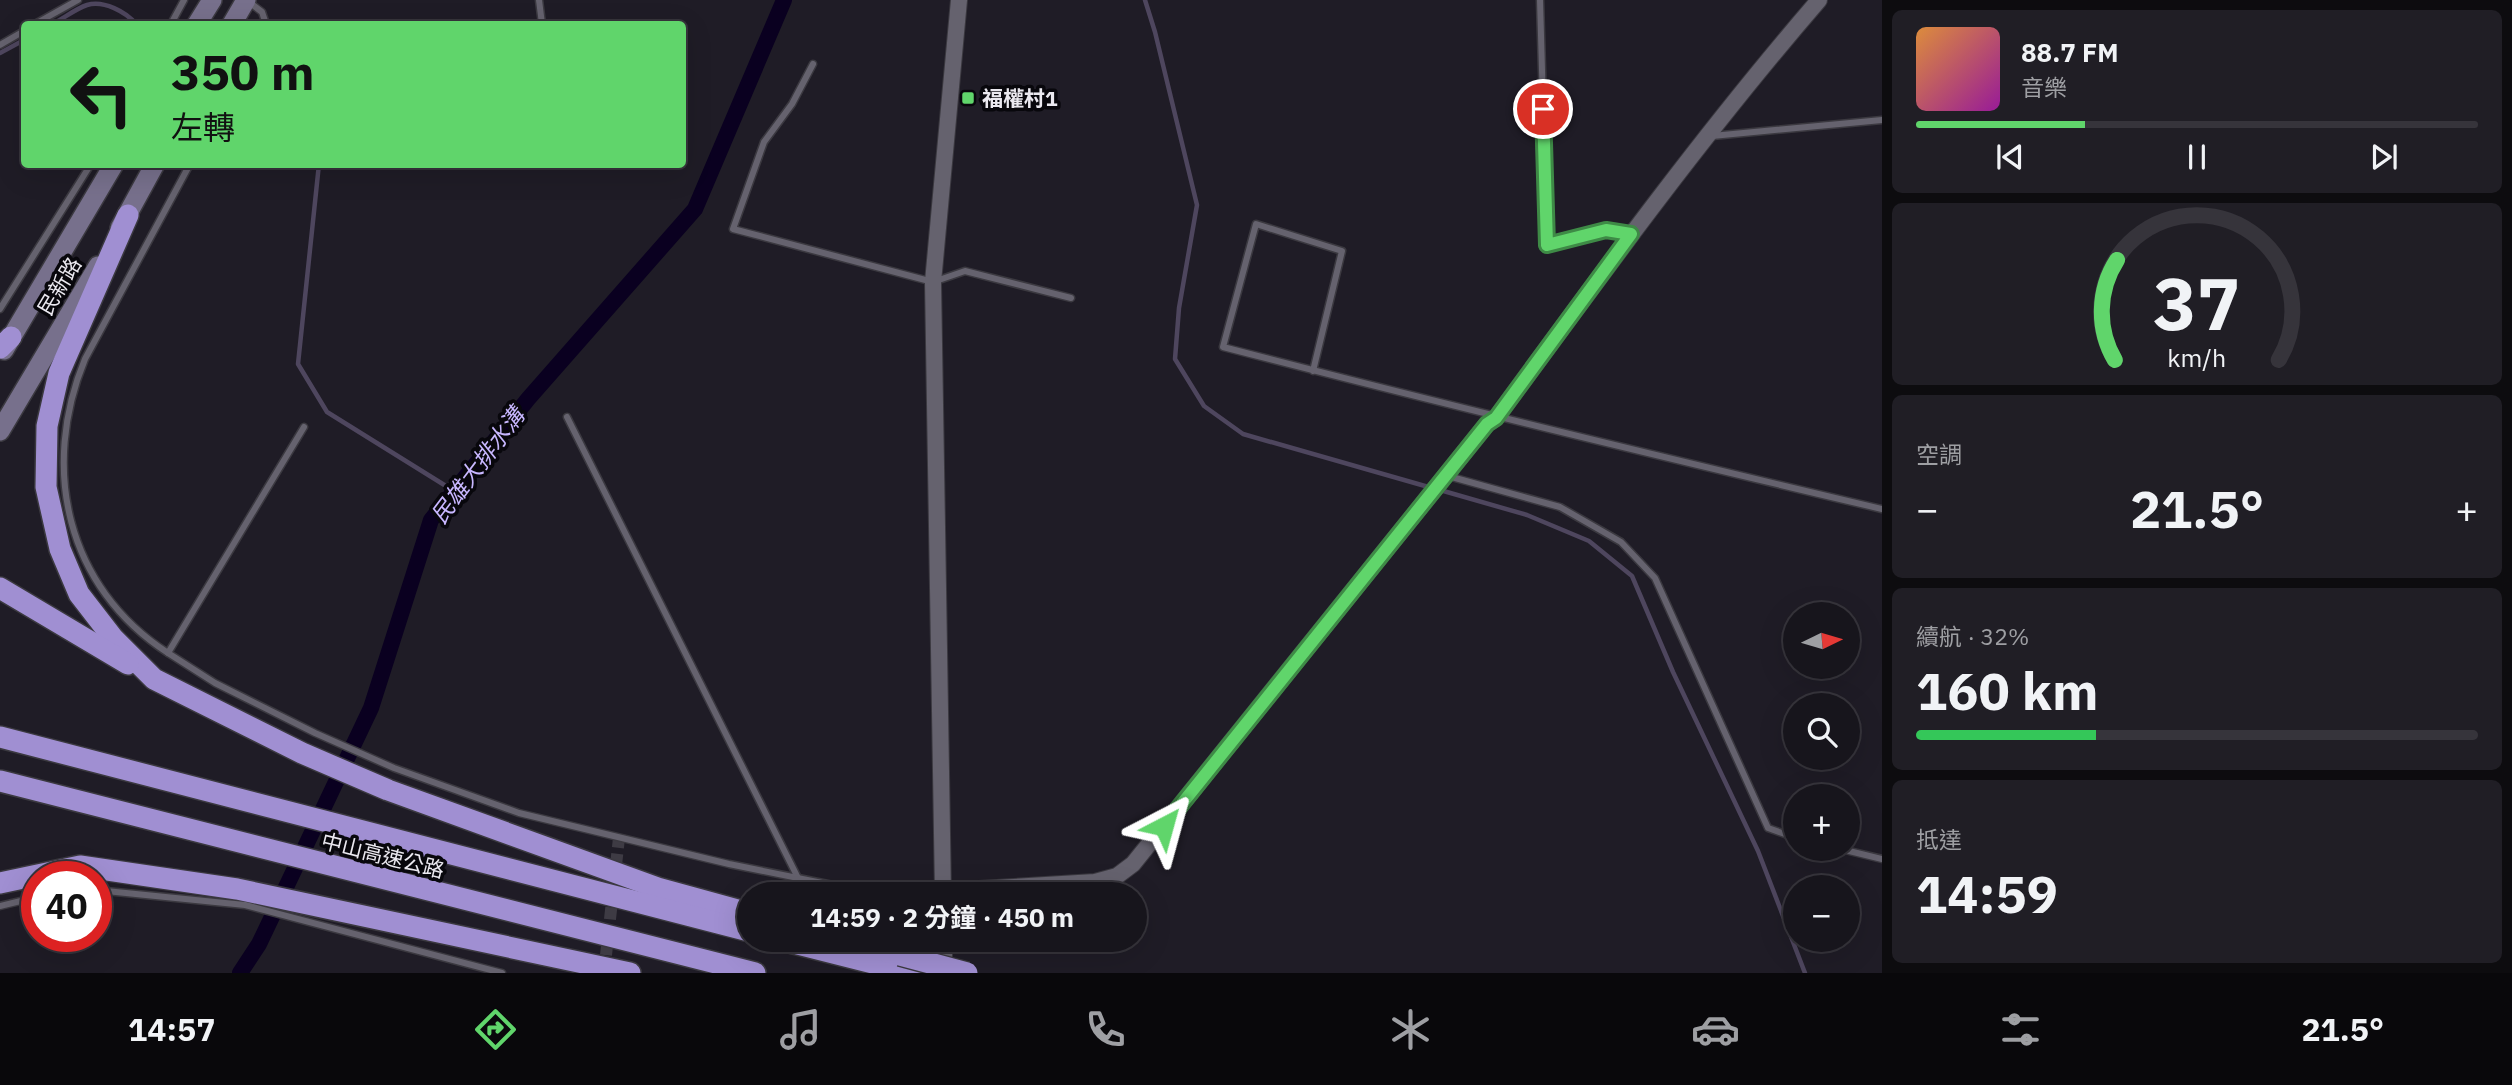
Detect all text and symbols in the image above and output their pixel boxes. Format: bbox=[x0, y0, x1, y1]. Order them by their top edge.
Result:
text: 88.7 FM bbox=[2021, 35, 2119, 69]
text: 350 m bbox=[171, 40, 315, 103]
icon: left bbox=[56, 49, 147, 140]
text: 音樂 bbox=[2021, 72, 2067, 102]
pin bbox=[1513, 79, 1573, 139]
place label: 福權村1 bbox=[982, 84, 1058, 112]
marker: 福權村1 bbox=[960, 90, 976, 106]
icon: arrive bbox=[1524, 90, 1562, 128]
text: 左轉 bbox=[171, 106, 235, 148]
icon: previous bbox=[1991, 138, 2029, 176]
icon: pause bbox=[2178, 138, 2216, 176]
icon: next bbox=[2365, 138, 2403, 176]
street label: 民新路 bbox=[31, 252, 87, 320]
text: 37 bbox=[2153, 255, 2241, 350]
text: km/h bbox=[2168, 341, 2226, 374]
water label: 民雄大排水溝 bbox=[423, 398, 532, 529]
text: 空調 bbox=[1916, 439, 1962, 469]
text: 21.5° bbox=[2130, 475, 2264, 542]
text: − bbox=[1916, 484, 1939, 533]
text: + bbox=[2455, 484, 2478, 533]
north arrow bbox=[1783, 602, 1860, 679]
map controls bbox=[1783, 602, 1860, 952]
text: 續航 · 32% bbox=[1916, 621, 2029, 651]
text: 160 km bbox=[1916, 657, 2098, 724]
button: search bbox=[1783, 693, 1860, 770]
button: + bbox=[1783, 784, 1860, 861]
position arrow bbox=[1127, 789, 1201, 863]
text: 抵達 bbox=[1916, 824, 1962, 854]
street label: 中山高速公路 bbox=[318, 826, 448, 884]
text: 14:59 bbox=[1916, 860, 2058, 927]
speed limit sign: 40 bbox=[21, 861, 112, 952]
button: − bbox=[1783, 875, 1860, 952]
text: 14:59 · 2 分鐘 · 450 m bbox=[810, 900, 1074, 934]
icon: directions bbox=[471, 1005, 520, 1054]
icon: music bbox=[776, 1005, 825, 1054]
icon: phone bbox=[1081, 1005, 1130, 1054]
icon: climate bbox=[1386, 1005, 1435, 1054]
icon: car bbox=[1691, 1005, 1740, 1054]
icon: filters bbox=[1996, 1005, 2045, 1054]
text: 14:57 bbox=[128, 1008, 215, 1050]
text: 21.5° bbox=[2301, 1008, 2384, 1050]

